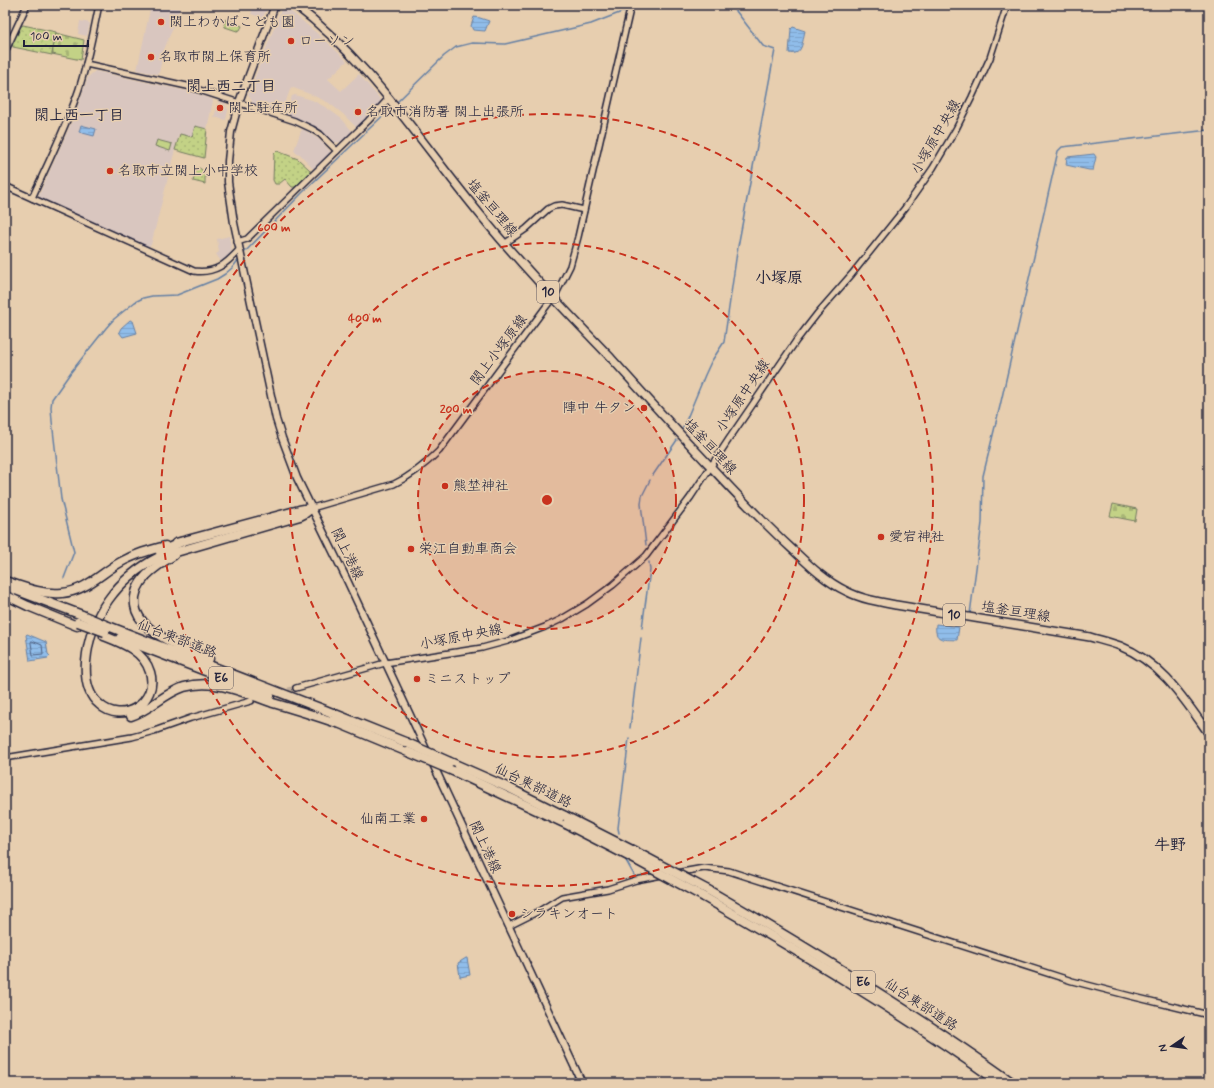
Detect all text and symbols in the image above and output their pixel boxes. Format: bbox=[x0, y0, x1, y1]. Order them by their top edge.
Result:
place label: 閖上わかばこども園 bbox=[169, 13, 295, 31]
marker: 閖上わかばこども園 bbox=[156, 17, 166, 27]
scale bar bbox=[24, 22, 88, 48]
text: 100 m bbox=[30, 29, 62, 45]
place label: ローソン bbox=[299, 32, 355, 50]
marker: ローソン bbox=[286, 36, 296, 46]
place label: 名取市閖上保育所 bbox=[159, 48, 271, 66]
marker: 名取市閖上保育所 bbox=[146, 52, 156, 62]
district label: 閖上西二丁目 bbox=[186, 77, 276, 97]
street label: 小塚原中央線 bbox=[907, 96, 965, 178]
place label: 閖上駐在所 bbox=[228, 99, 298, 117]
marker: 閖上駐在所 bbox=[215, 103, 225, 113]
place label: 名取市消防署 閖上出張所 bbox=[366, 103, 524, 121]
district label: 閖上西一丁目 bbox=[34, 106, 124, 126]
marker: 名取市消防署 閖上出張所 bbox=[353, 107, 363, 117]
place label: 名取市立閖上小中学校 bbox=[118, 162, 258, 180]
marker: 名取市立閖上小中学校 bbox=[105, 166, 115, 176]
street label: 塩釜亘理線 bbox=[463, 175, 521, 241]
text: 600 m bbox=[257, 220, 291, 236]
district label: 小塚原 bbox=[755, 268, 803, 289]
road number: 10 bbox=[537, 281, 559, 303]
text: 400 m bbox=[348, 311, 382, 327]
street label: 閖上小塚原線 bbox=[467, 311, 531, 389]
street label: 小塚原中央線 bbox=[712, 356, 774, 436]
place label: 陣中 牛タン bbox=[562, 399, 636, 417]
text: 200 m bbox=[440, 402, 473, 418]
marker: 陣中 牛タン bbox=[639, 403, 649, 413]
street label: 塩釜亘理線 bbox=[680, 415, 740, 479]
place label: 熊埜神社 bbox=[453, 477, 509, 495]
marker: 熊埜神社 bbox=[440, 481, 450, 491]
centre of rings bbox=[540, 493, 554, 507]
street label: 閖上港線 bbox=[327, 525, 367, 583]
place label: 愛宕神社 bbox=[889, 528, 945, 546]
marker: 愛宕神社 bbox=[876, 532, 886, 542]
place label: 栄江自動車商会 bbox=[419, 540, 517, 558]
marker: 栄江自動車商会 bbox=[406, 544, 416, 554]
street label: 塩釜亘理線 bbox=[980, 598, 1052, 626]
road number: 10 bbox=[943, 604, 965, 626]
street label: 仙台東部道路 bbox=[135, 616, 219, 662]
street label: 小塚原中央線 bbox=[418, 620, 504, 654]
road number: E6 bbox=[209, 667, 233, 689]
place label: ミニストップ bbox=[425, 670, 510, 688]
marker: ミニストップ bbox=[412, 674, 422, 684]
street label: 仙台東部道路 bbox=[491, 759, 575, 813]
place label: 仙南工業 bbox=[360, 810, 416, 828]
marker: 仙南工業 bbox=[419, 814, 429, 824]
street label: 閖上港線 bbox=[465, 818, 505, 876]
district label: 牛野 bbox=[1154, 835, 1186, 856]
place label: シラキンオート bbox=[520, 905, 618, 923]
marker: シラキンオート bbox=[507, 909, 517, 919]
road number: E6 bbox=[851, 971, 875, 993]
street label: 仙台東部道路 bbox=[881, 975, 961, 1035]
north arrow bbox=[1152, 1026, 1192, 1066]
text: N bbox=[1156, 1043, 1171, 1053]

